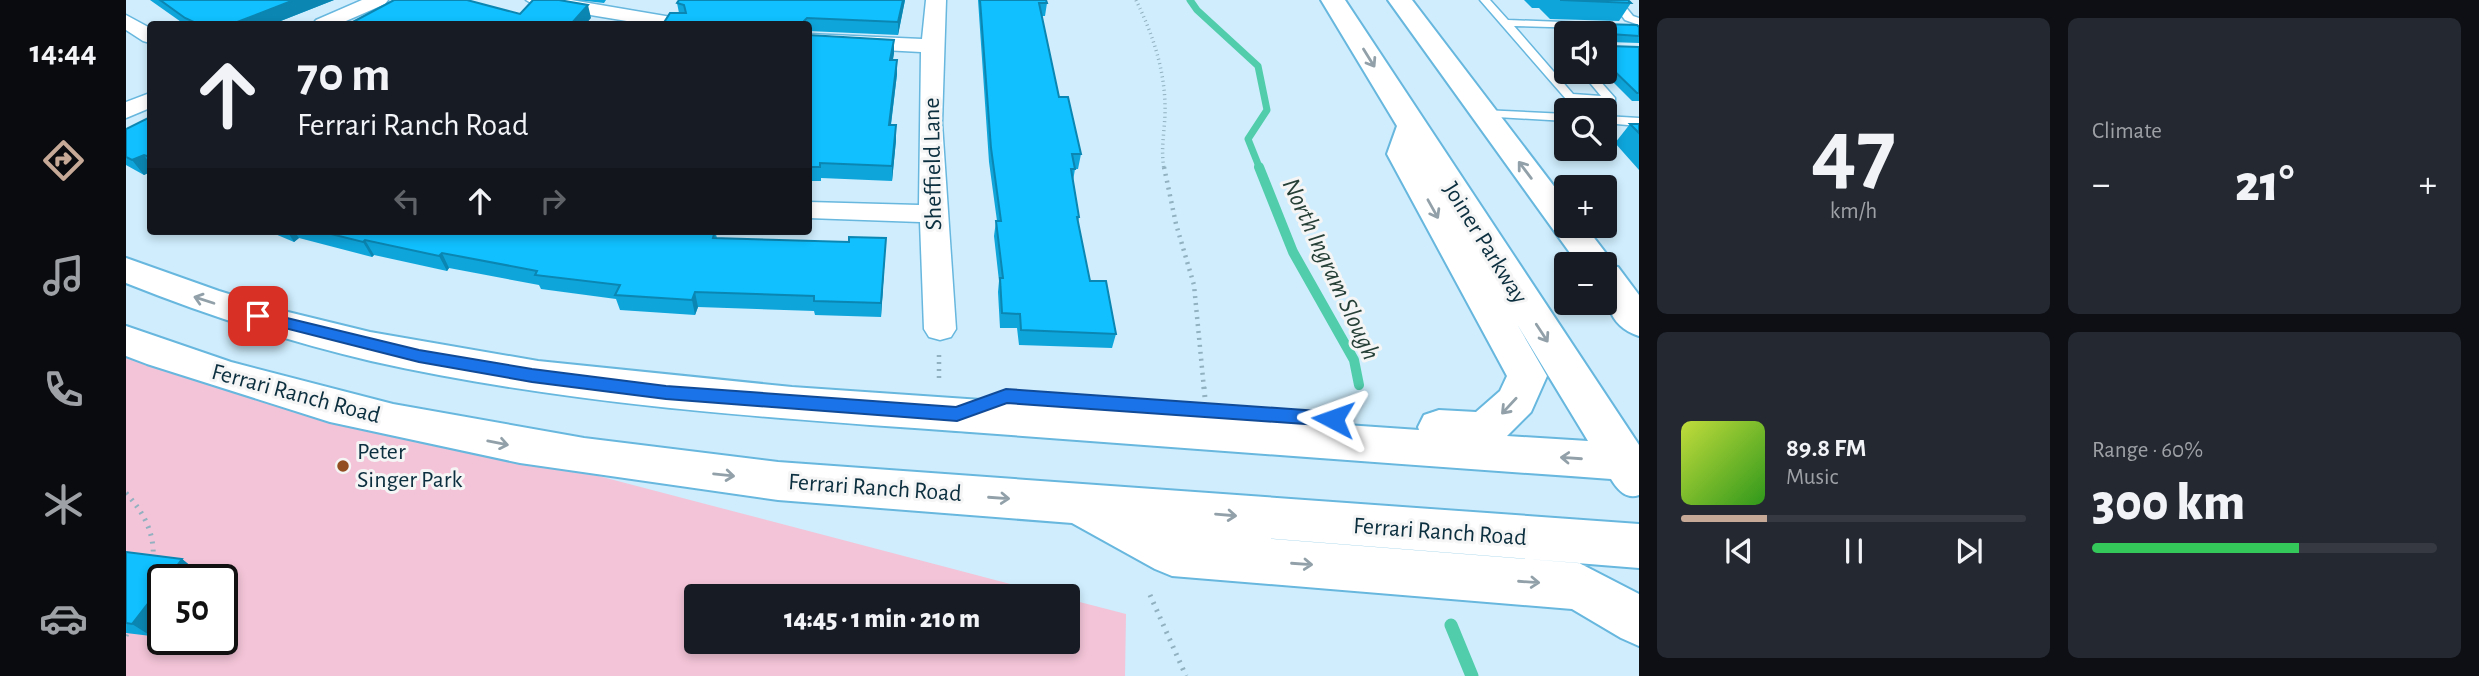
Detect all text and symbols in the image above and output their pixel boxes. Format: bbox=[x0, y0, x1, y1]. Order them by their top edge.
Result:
map controls bbox=[1554, 21, 1617, 315]
button: sound bbox=[1554, 21, 1617, 84]
text: 14:44 bbox=[29, 36, 97, 68]
one-way arrow bbox=[1363, 47, 1377, 67]
icon: ahead bbox=[182, 49, 273, 140]
text: 70 m bbox=[297, 51, 391, 100]
street label: Sheffield Lane bbox=[920, 97, 946, 231]
button: search bbox=[1554, 98, 1617, 161]
text: 47 bbox=[1811, 107, 1896, 198]
text: Ferrari Ranch Road bbox=[297, 109, 529, 141]
text: Climate bbox=[2092, 120, 2162, 143]
icon: directions bbox=[39, 136, 88, 185]
text: 21° bbox=[2235, 158, 2294, 210]
one-way arrow bbox=[1518, 161, 1533, 180]
text: − bbox=[2092, 166, 2110, 204]
text: + bbox=[2419, 166, 2437, 204]
water label: North Ingram Slough bbox=[1278, 174, 1384, 364]
button: + bbox=[1554, 175, 1617, 238]
street label: Joiner Parkway bbox=[1438, 178, 1532, 308]
icon: left bbox=[388, 182, 426, 220]
icon: ahead bbox=[461, 182, 499, 220]
icon: right bbox=[534, 182, 572, 220]
one-way arrow bbox=[1427, 198, 1440, 219]
text: km/h bbox=[1830, 200, 1877, 223]
icon: music bbox=[39, 251, 88, 300]
button: − bbox=[1554, 252, 1617, 315]
pin bbox=[228, 286, 288, 346]
one-way arrow bbox=[194, 293, 216, 305]
icon: arrive bbox=[239, 297, 277, 335]
one-way arrow bbox=[1536, 323, 1550, 343]
street label: Ferrari Ranch Road bbox=[209, 360, 383, 428]
icon: phone bbox=[39, 365, 88, 414]
position arrow bbox=[1296, 382, 1370, 456]
one-way arrow bbox=[1500, 397, 1517, 414]
text: 89.8 FM bbox=[1786, 435, 1866, 461]
one-way arrow bbox=[486, 436, 509, 450]
text: Range · 60% bbox=[2092, 439, 2203, 462]
place label: Peter Singer Park bbox=[357, 440, 462, 492]
one-way arrow bbox=[1560, 451, 1583, 464]
marker: Peter Singer Park bbox=[335, 458, 351, 474]
text: Music bbox=[1786, 466, 1838, 489]
one-way arrow bbox=[712, 468, 734, 481]
street label: Ferrari Ranch Road bbox=[787, 470, 963, 506]
text: 300 km bbox=[2092, 477, 2245, 529]
icon: climate bbox=[39, 480, 88, 529]
one-way arrow bbox=[987, 491, 1010, 504]
one-way arrow bbox=[1214, 509, 1237, 522]
street label: Ferrari Ranch Road bbox=[1352, 514, 1528, 550]
icon: previous bbox=[1720, 532, 1758, 570]
icon: pause bbox=[1835, 532, 1873, 570]
icon: next bbox=[1950, 532, 1988, 570]
one-way arrow bbox=[1290, 558, 1313, 571]
speed limit sign: 50 bbox=[147, 564, 238, 655]
one-way arrow bbox=[1517, 576, 1540, 589]
icon: car bbox=[39, 594, 88, 643]
text: 14:45 · 1 min · 210 m bbox=[784, 606, 980, 632]

